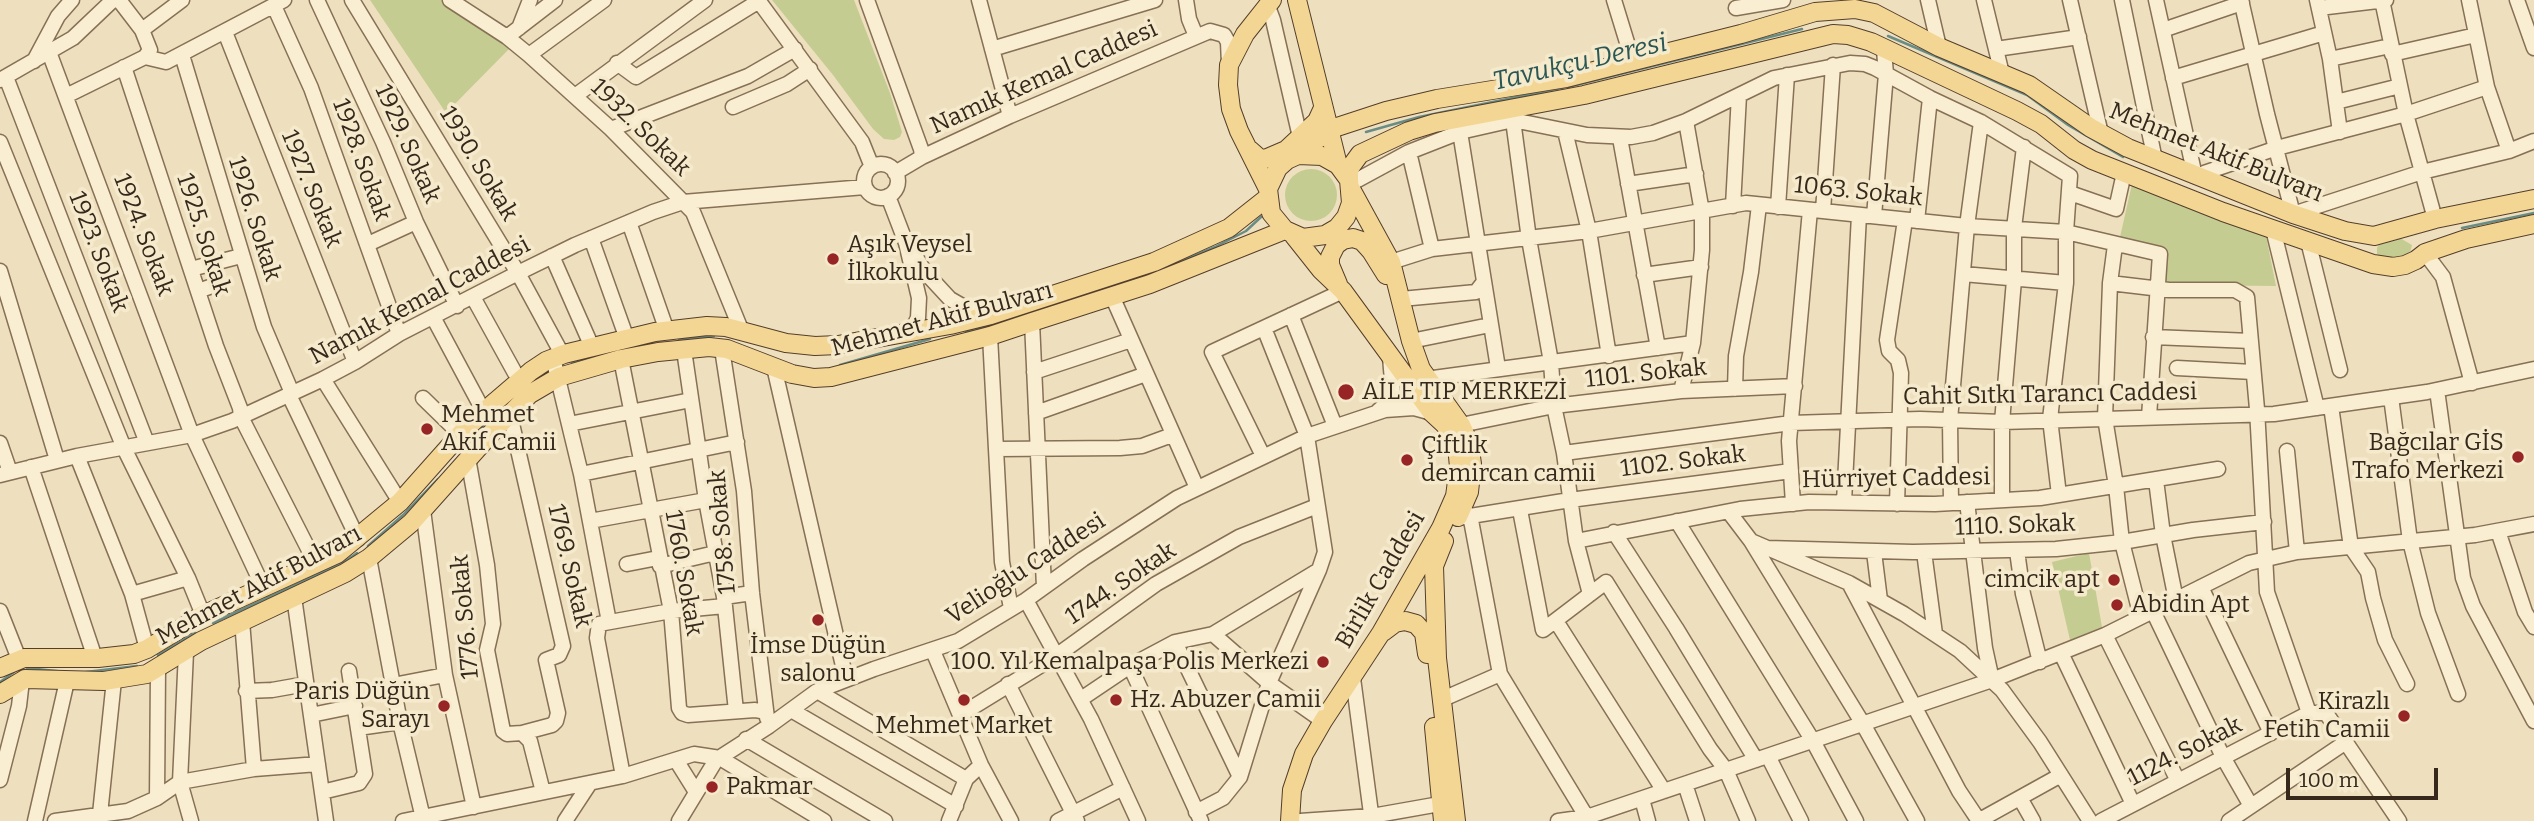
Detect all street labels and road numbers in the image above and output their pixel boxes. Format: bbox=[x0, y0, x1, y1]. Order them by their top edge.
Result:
street label: Namık Kemal Caddesi bbox=[926, 15, 1162, 141]
street label: 1932. Sokak bbox=[584, 73, 696, 183]
street label: 1929. Sokak bbox=[368, 80, 446, 208]
street label: 1928. Sokak bbox=[326, 95, 396, 225]
street label: Mehmet Akif Bulvarı bbox=[2105, 97, 2327, 209]
street label: 1930. Sokak bbox=[433, 102, 523, 226]
street label: 1927. Sokak bbox=[274, 126, 348, 252]
street label: 1926. Sokak bbox=[221, 153, 287, 285]
street label: 1924. Sokak bbox=[107, 170, 179, 300]
street label: 1925. Sokak bbox=[170, 170, 236, 300]
street label: 1063. Sokak bbox=[1792, 171, 1924, 213]
street label: 1923. Sokak bbox=[62, 188, 134, 316]
street label: Namık Kemal Caddesi bbox=[305, 231, 535, 371]
street label: Mehmet Akif Bulvarı bbox=[828, 277, 1056, 363]
street label: 1101. Sokak bbox=[1584, 353, 1708, 395]
street label: Cahit Sıtkı Tarancı Caddesi bbox=[1903, 378, 2197, 412]
street label: 1102. Sokak bbox=[1619, 440, 1747, 484]
street label: Hürriyet Caddesi bbox=[1802, 463, 1990, 495]
street label: 1758. Sokak bbox=[703, 469, 743, 595]
street label: 1769. Sokak bbox=[541, 502, 597, 630]
street label: Birlik Caddesi bbox=[1330, 506, 1432, 654]
street label: Velioğlu Caddesi bbox=[941, 507, 1111, 631]
street label: 1760. Sokak bbox=[658, 508, 708, 638]
street label: 1110. Sokak bbox=[1954, 510, 2076, 542]
street label: Mehmet Akif Bulvarı bbox=[152, 520, 366, 652]
street label: 1744. Sokak bbox=[1060, 537, 1182, 631]
street label: 1776. Sokak bbox=[446, 554, 486, 680]
street label: 1124. Sokak bbox=[2123, 711, 2247, 793]

